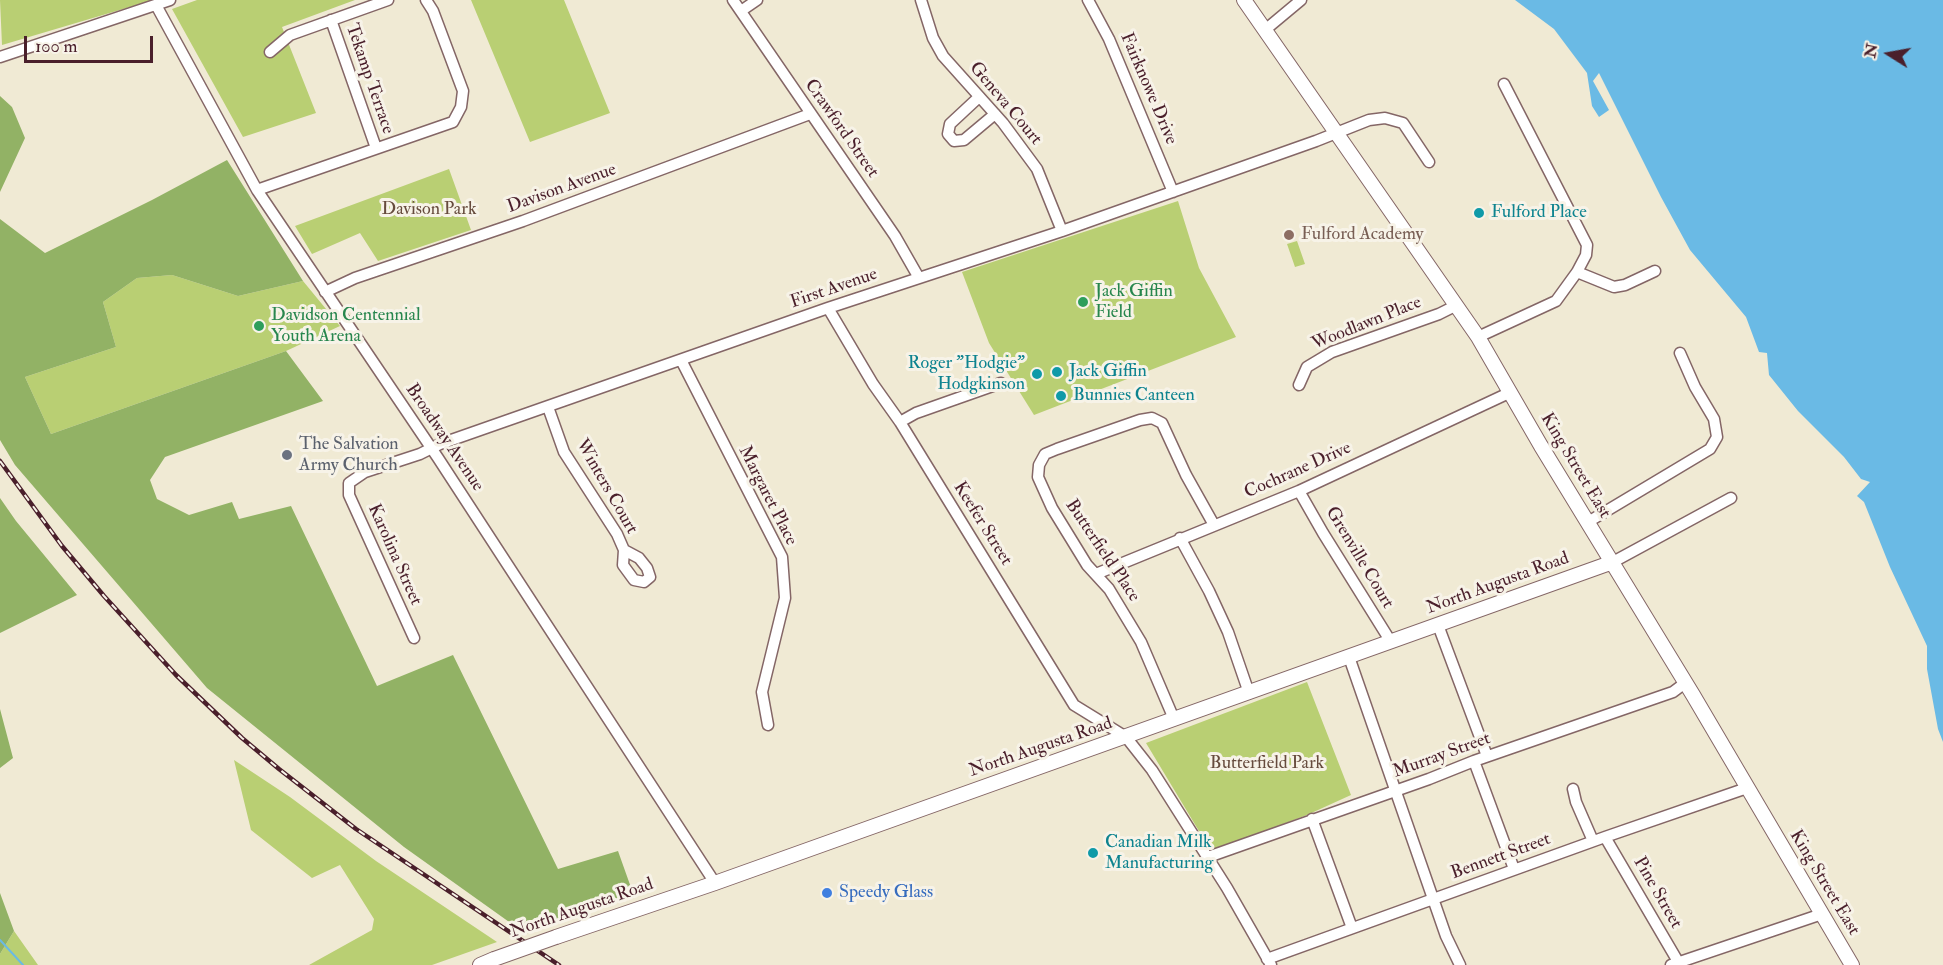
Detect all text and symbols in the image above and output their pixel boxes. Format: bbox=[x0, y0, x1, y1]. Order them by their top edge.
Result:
street label: Tekamp Terrace bbox=[340, 21, 398, 137]
scale bar bbox=[27, 24, 156, 62]
north arrow bbox=[1859, 24, 1919, 84]
street label: Fairknowe Drive bbox=[1115, 30, 1181, 148]
text: 100 m bbox=[35, 35, 78, 58]
text: N bbox=[1860, 42, 1883, 60]
street label: Geneva Court bbox=[964, 58, 1046, 150]
street label: Crawford Street bbox=[799, 76, 883, 182]
street label: Davison Avenue bbox=[505, 159, 619, 219]
park label: Davison Park bbox=[381, 199, 477, 221]
place label: Fulford Place bbox=[1491, 202, 1587, 224]
marker: Fulford Place bbox=[1472, 206, 1486, 220]
place label: Fulford Academy bbox=[1301, 224, 1424, 246]
marker: Fulford Academy bbox=[1282, 228, 1296, 242]
street label: First Avenue bbox=[788, 264, 880, 314]
place label: Jack Giffin Field bbox=[1095, 281, 1173, 324]
street label: Woodlawn Place bbox=[1309, 292, 1425, 356]
marker: Jack Giffin Field bbox=[1076, 295, 1090, 309]
place label: Davidson Centennial Youth Arena bbox=[271, 305, 421, 348]
marker: Davidson Centennial Youth Arena bbox=[252, 319, 266, 333]
place label: Roger "Hodgie" Hodgkinson bbox=[908, 353, 1025, 395]
place label: Jack Giffin bbox=[1069, 361, 1147, 383]
marker: Jack Giffin bbox=[1050, 365, 1064, 379]
marker: Roger "Hodgie" Hodgkinson bbox=[1030, 367, 1044, 381]
street label: Broadway Avenue bbox=[400, 380, 488, 496]
place label: Bunnies Canteen bbox=[1073, 385, 1195, 407]
marker: Bunnies Canteen bbox=[1054, 389, 1068, 403]
street label: King Street East bbox=[1535, 410, 1615, 522]
place label: The Salvation Army Church bbox=[299, 434, 399, 476]
street label: Winters Court bbox=[570, 436, 642, 538]
street label: Cochrane Drive bbox=[1241, 438, 1355, 504]
street label: Margaret Place bbox=[733, 443, 801, 549]
marker: The Salvation Army Church bbox=[280, 448, 294, 462]
street label: Keefer Street bbox=[948, 478, 1016, 570]
street label: Butterfield Place bbox=[1060, 496, 1144, 606]
street label: Karolina Street bbox=[362, 501, 426, 609]
street label: Grenville Court bbox=[1320, 503, 1398, 613]
street label: North Augusta Road bbox=[1424, 548, 1572, 620]
street label: North Augusta Road bbox=[967, 713, 1115, 783]
street label: Murray Street bbox=[1390, 728, 1494, 784]
park label: Butterfield Park bbox=[1210, 753, 1324, 775]
street label: King Street East bbox=[1784, 827, 1864, 939]
street label: Bennett Street bbox=[1448, 829, 1554, 885]
place label: Canadian Milk Manufacturing bbox=[1105, 832, 1213, 874]
marker: Canadian Milk Manufacturing bbox=[1086, 846, 1100, 860]
street label: Pine Street bbox=[1628, 853, 1686, 933]
street label: North Augusta Road bbox=[508, 874, 656, 944]
place label: Speedy Glass bbox=[839, 882, 933, 904]
marker: Speedy Glass bbox=[820, 886, 834, 900]

